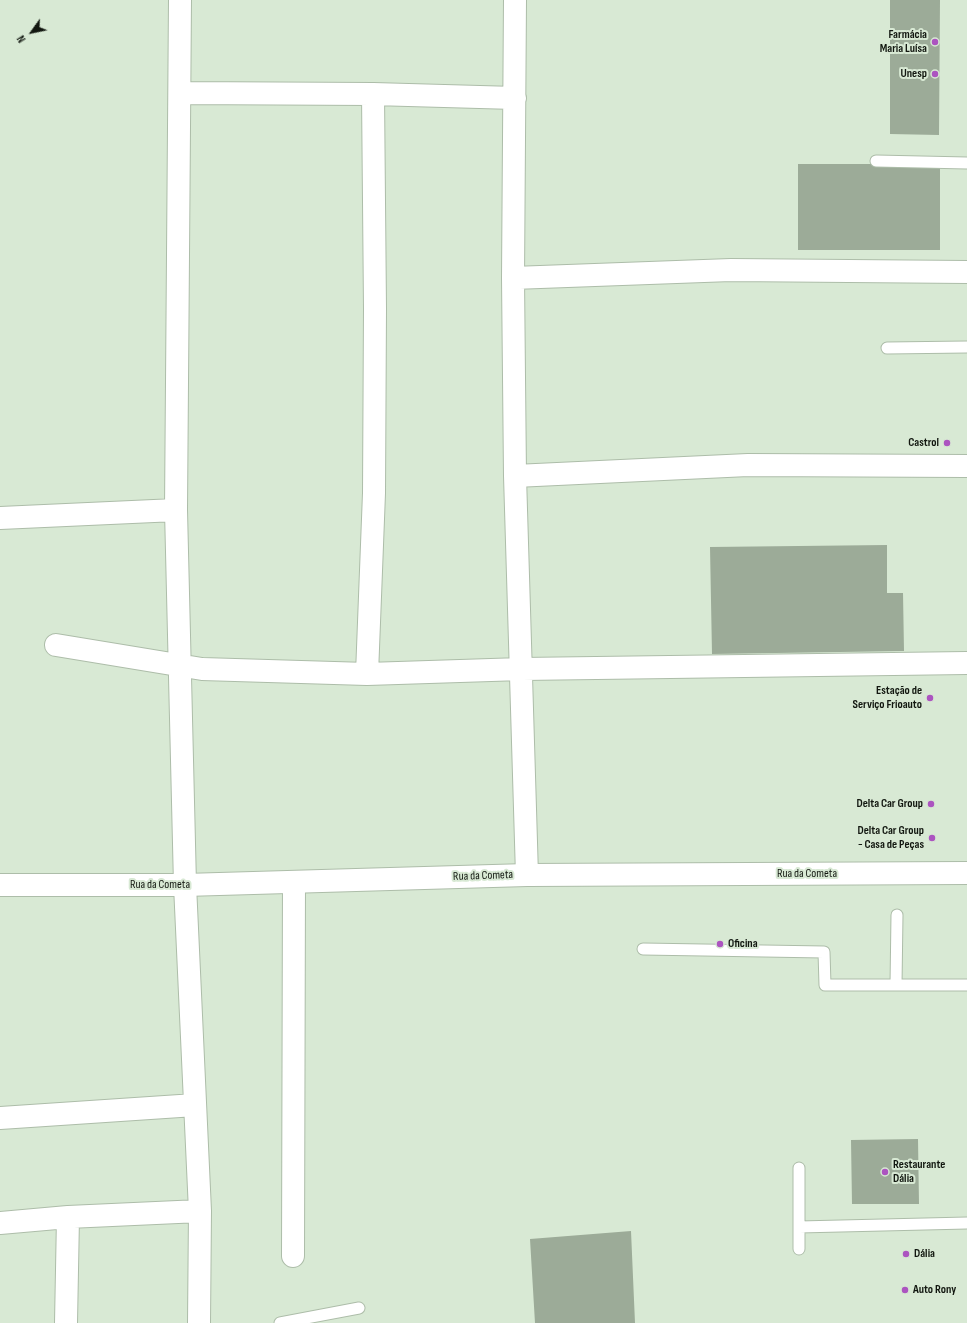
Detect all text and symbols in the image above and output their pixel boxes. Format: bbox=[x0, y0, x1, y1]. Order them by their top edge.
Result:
north arrow bbox=[12, 12, 52, 52]
place label: Farmácia Maria Luísa bbox=[880, 28, 927, 56]
text: N bbox=[14, 33, 29, 45]
marker: Farmácia Maria Luísa bbox=[930, 37, 940, 47]
place label: Unesp bbox=[900, 67, 927, 81]
marker: Unesp bbox=[930, 69, 940, 79]
place label: Castrol bbox=[908, 436, 939, 450]
marker: Castrol bbox=[942, 438, 952, 448]
place label: Estação de Serviço Frioauto bbox=[853, 684, 922, 712]
marker: Estação de Serviço Frioauto bbox=[925, 693, 935, 703]
place label: Delta Car Group bbox=[856, 797, 923, 811]
marker: Delta Car Group bbox=[926, 799, 936, 809]
place label: Delta Car Group - Casa de Peças bbox=[857, 824, 924, 852]
marker: Delta Car Group - Casa de Peças bbox=[927, 833, 937, 843]
street label: Rua da Cometa bbox=[777, 867, 837, 881]
street label: Rua da Cometa bbox=[453, 868, 513, 884]
street label: Rua da Cometa bbox=[130, 878, 190, 892]
place label: Oficina bbox=[728, 937, 758, 951]
marker: Oficina bbox=[715, 939, 725, 949]
place label: Restaurante Dália bbox=[893, 1158, 945, 1186]
marker: Restaurante Dália bbox=[880, 1167, 890, 1177]
place label: Dália bbox=[914, 1247, 935, 1261]
marker: Dália bbox=[901, 1249, 911, 1259]
place label: Auto Rony bbox=[913, 1283, 956, 1297]
marker: Auto Rony bbox=[900, 1285, 910, 1295]

